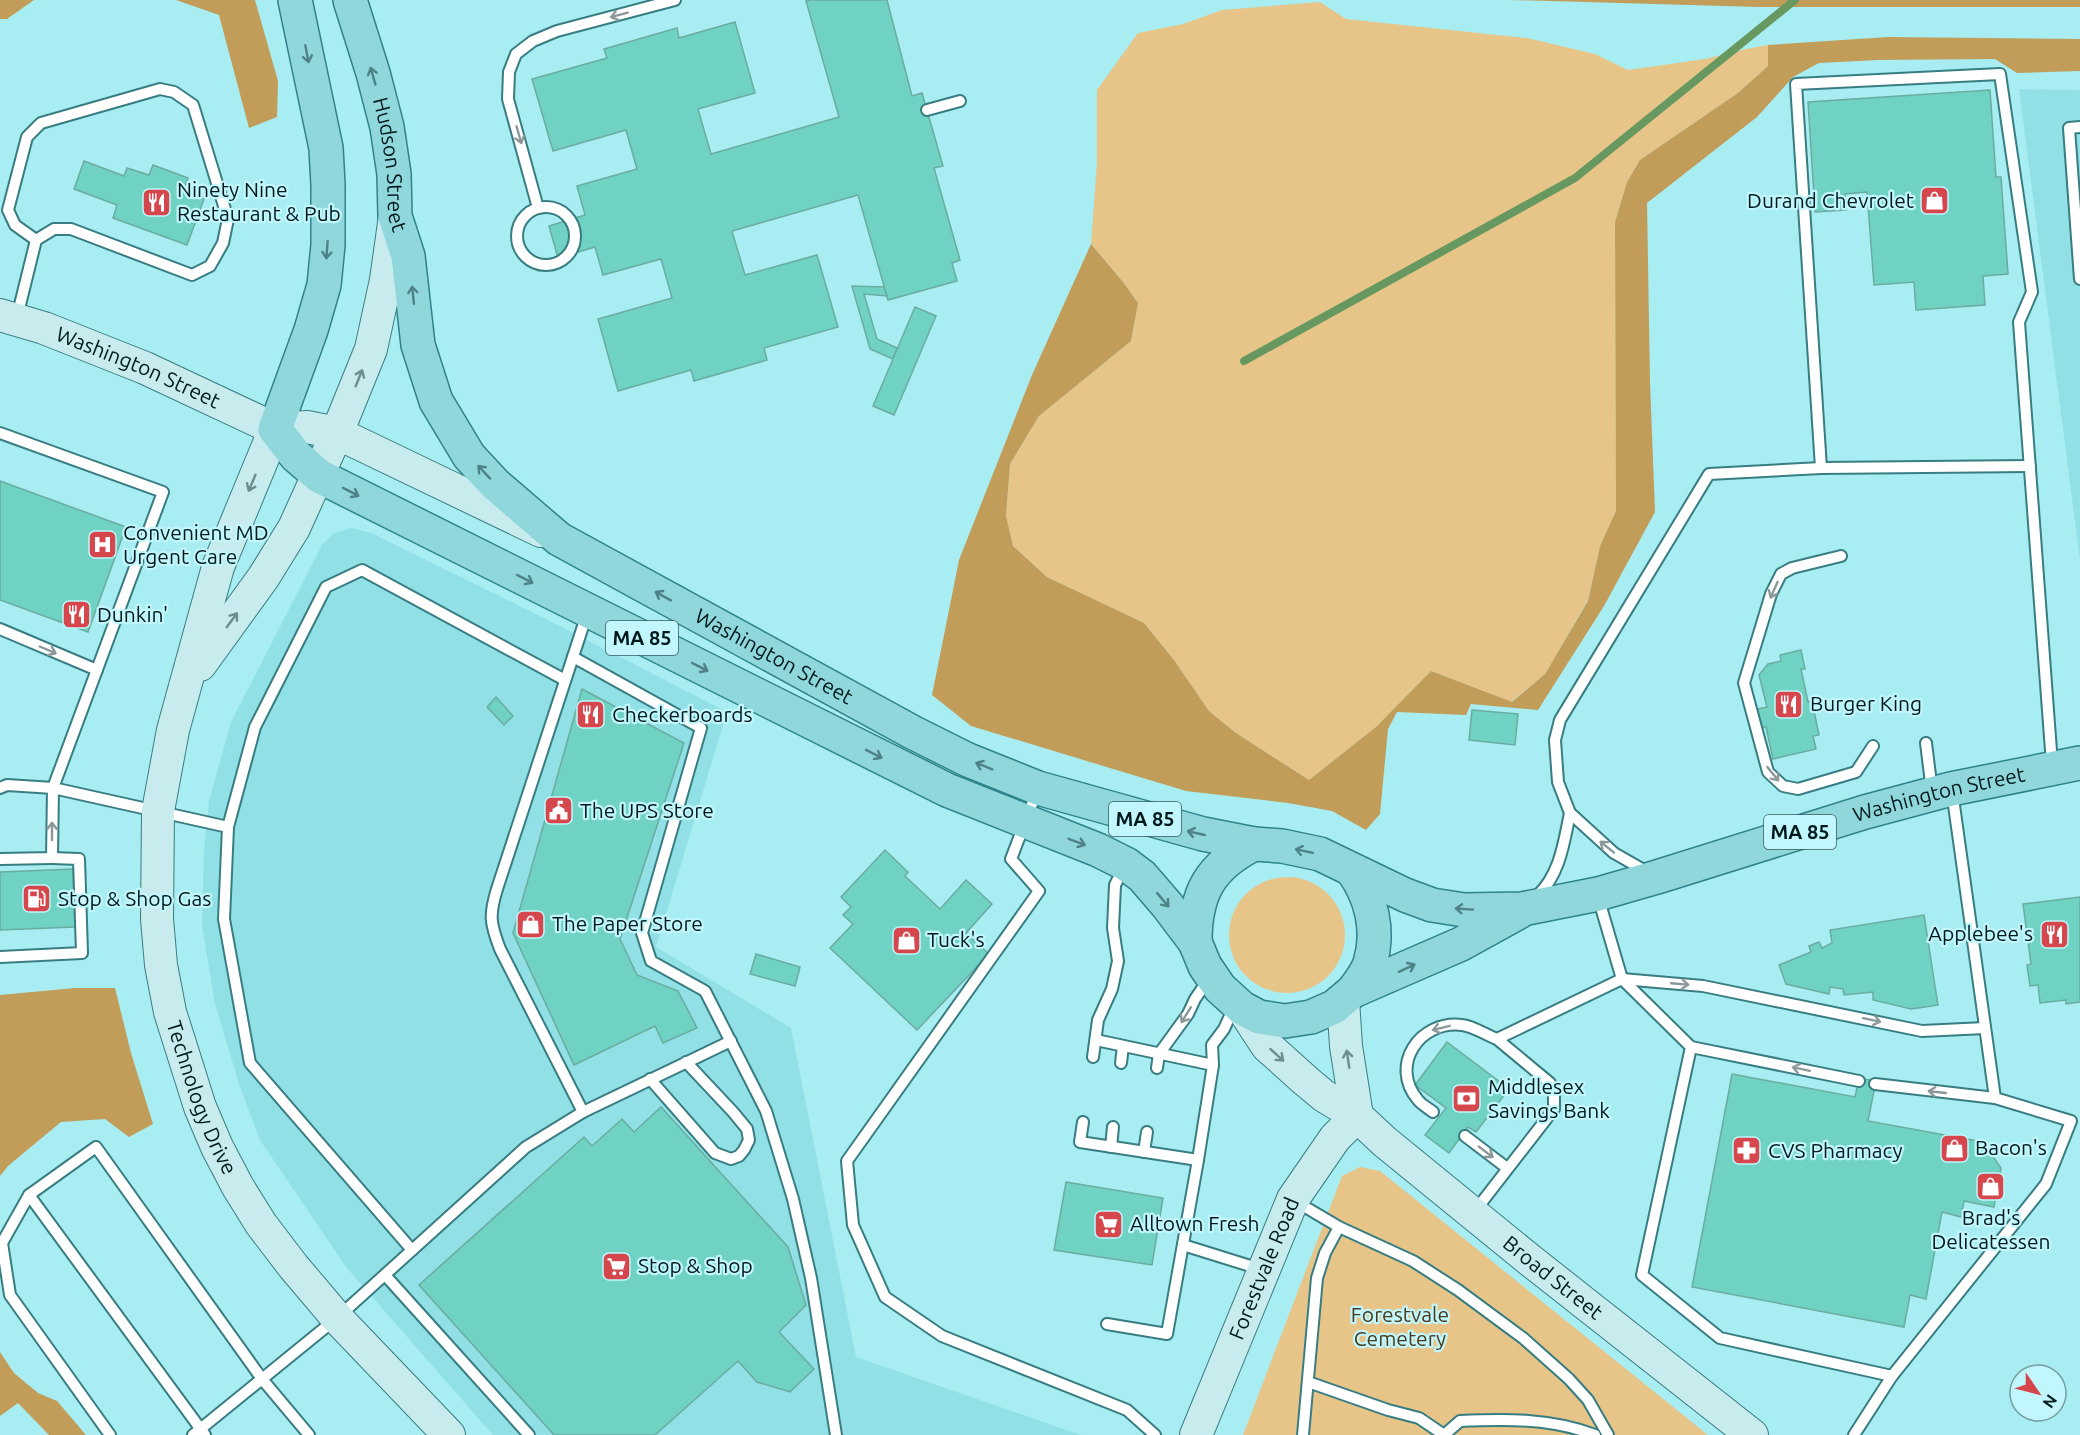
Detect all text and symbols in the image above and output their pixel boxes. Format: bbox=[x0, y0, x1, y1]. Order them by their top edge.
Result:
one-way arrow bbox=[610, 9, 629, 21]
one-way arrow bbox=[302, 44, 313, 63]
one-way arrow bbox=[367, 66, 378, 85]
street label: Hudson Street bbox=[369, 94, 412, 235]
one-way arrow bbox=[514, 125, 525, 144]
place label: Ninety Nine Restaurant & Pub bbox=[177, 177, 341, 225]
shop icon: Durand Chevrolet bbox=[1919, 185, 1951, 217]
restaurant icon: Ninety Nine Restaurant & Pub bbox=[140, 186, 172, 218]
place label: Durand Chevrolet bbox=[1747, 188, 1914, 212]
one-way arrow bbox=[322, 240, 333, 259]
one-way arrow bbox=[407, 286, 418, 306]
street label: Washington Street bbox=[53, 321, 224, 413]
one-way arrow bbox=[355, 370, 366, 388]
one-way arrow bbox=[477, 465, 491, 480]
one-way arrow bbox=[246, 473, 257, 491]
one-way arrow bbox=[341, 487, 359, 498]
place label: Convenient MD Urgent Care bbox=[123, 520, 269, 568]
hospital icon: Convenient MD Urgent Care bbox=[86, 529, 118, 561]
one-way arrow bbox=[516, 574, 534, 586]
one-way arrow bbox=[1768, 580, 1779, 598]
one-way arrow bbox=[655, 590, 672, 602]
restaurant icon: Dunkin' bbox=[60, 599, 92, 631]
place label: Dunkin' bbox=[97, 602, 168, 626]
street label: Washington Street bbox=[691, 603, 857, 708]
one-way arrow bbox=[226, 613, 238, 629]
road number: MA 85 bbox=[606, 621, 678, 655]
one-way arrow bbox=[39, 645, 57, 656]
one-way arrow bbox=[690, 661, 708, 673]
restaurant icon: Burger King bbox=[1773, 688, 1805, 720]
place label: Burger King bbox=[1810, 691, 1922, 715]
restaurant icon: Checkerboards bbox=[575, 699, 607, 731]
place label: Checkerboards bbox=[612, 702, 753, 726]
one-way arrow bbox=[864, 749, 882, 760]
one-way arrow bbox=[975, 760, 993, 771]
street label: Washington Street bbox=[1850, 761, 2027, 826]
one-way arrow bbox=[1767, 766, 1780, 782]
public building icon: The UPS Store bbox=[543, 795, 575, 827]
place label: The UPS Store bbox=[580, 798, 714, 822]
road number: MA 85 bbox=[1109, 802, 1181, 836]
road number: MA 85 bbox=[1764, 815, 1836, 849]
one-way arrow bbox=[47, 821, 58, 841]
one-way arrow bbox=[1187, 826, 1206, 838]
one-way arrow bbox=[1067, 837, 1085, 848]
one-way arrow bbox=[1600, 840, 1615, 854]
one-way arrow bbox=[1295, 844, 1314, 856]
fuel station icon: Stop & Shop Gas bbox=[21, 883, 53, 915]
place label: Stop & Shop Gas bbox=[58, 886, 211, 910]
one-way arrow bbox=[1156, 892, 1170, 907]
one-way arrow bbox=[1454, 903, 1474, 914]
shop icon: The Paper Store bbox=[515, 908, 547, 940]
place label: The Paper Store bbox=[552, 911, 703, 935]
restaurant icon: Applebee's bbox=[2038, 918, 2070, 950]
place label: Applebee's bbox=[1928, 921, 2033, 945]
shop icon: Tuck's bbox=[890, 924, 922, 956]
place label: Tuck's bbox=[927, 927, 985, 951]
one-way arrow bbox=[1398, 962, 1416, 974]
one-way arrow bbox=[1670, 979, 1690, 990]
one-way arrow bbox=[1180, 1006, 1192, 1023]
one-way arrow bbox=[1861, 1015, 1881, 1026]
street label: Technology Drive bbox=[162, 1017, 242, 1178]
one-way arrow bbox=[1432, 1023, 1451, 1035]
one-way arrow bbox=[1269, 1047, 1284, 1061]
one-way arrow bbox=[1342, 1049, 1353, 1069]
one-way arrow bbox=[1792, 1063, 1812, 1074]
place label: Middlesex Savings Bank bbox=[1488, 1074, 1610, 1122]
bank icon: Middlesex Savings Bank bbox=[1451, 1083, 1483, 1115]
one-way arrow bbox=[1927, 1086, 1947, 1097]
shop icon: Bacon's bbox=[1938, 1132, 1970, 1164]
pharmacy icon: CVS Pharmacy bbox=[1731, 1135, 1763, 1167]
place label: Bacon's bbox=[1975, 1135, 2047, 1159]
place label: CVS Pharmacy bbox=[1768, 1138, 1903, 1162]
one-way arrow bbox=[1478, 1146, 1494, 1159]
shop icon: Brad's Delicatessen bbox=[1975, 1171, 2007, 1203]
street label: Forestvale Road bbox=[1224, 1193, 1303, 1343]
place label: Brad's Delicatessen bbox=[1931, 1205, 2051, 1253]
supermarket icon: Alltown Fresh bbox=[1093, 1208, 1125, 1240]
place label: Alltown Fresh bbox=[1130, 1211, 1260, 1235]
street label: Broad Street bbox=[1499, 1230, 1608, 1324]
supermarket icon: Stop & Shop bbox=[601, 1250, 633, 1282]
place label: Stop & Shop bbox=[638, 1253, 753, 1277]
park label: Forestvale Cemetery bbox=[1351, 1302, 1449, 1350]
north arrow bbox=[2008, 1363, 2068, 1423]
text: N bbox=[2039, 1392, 2061, 1412]

